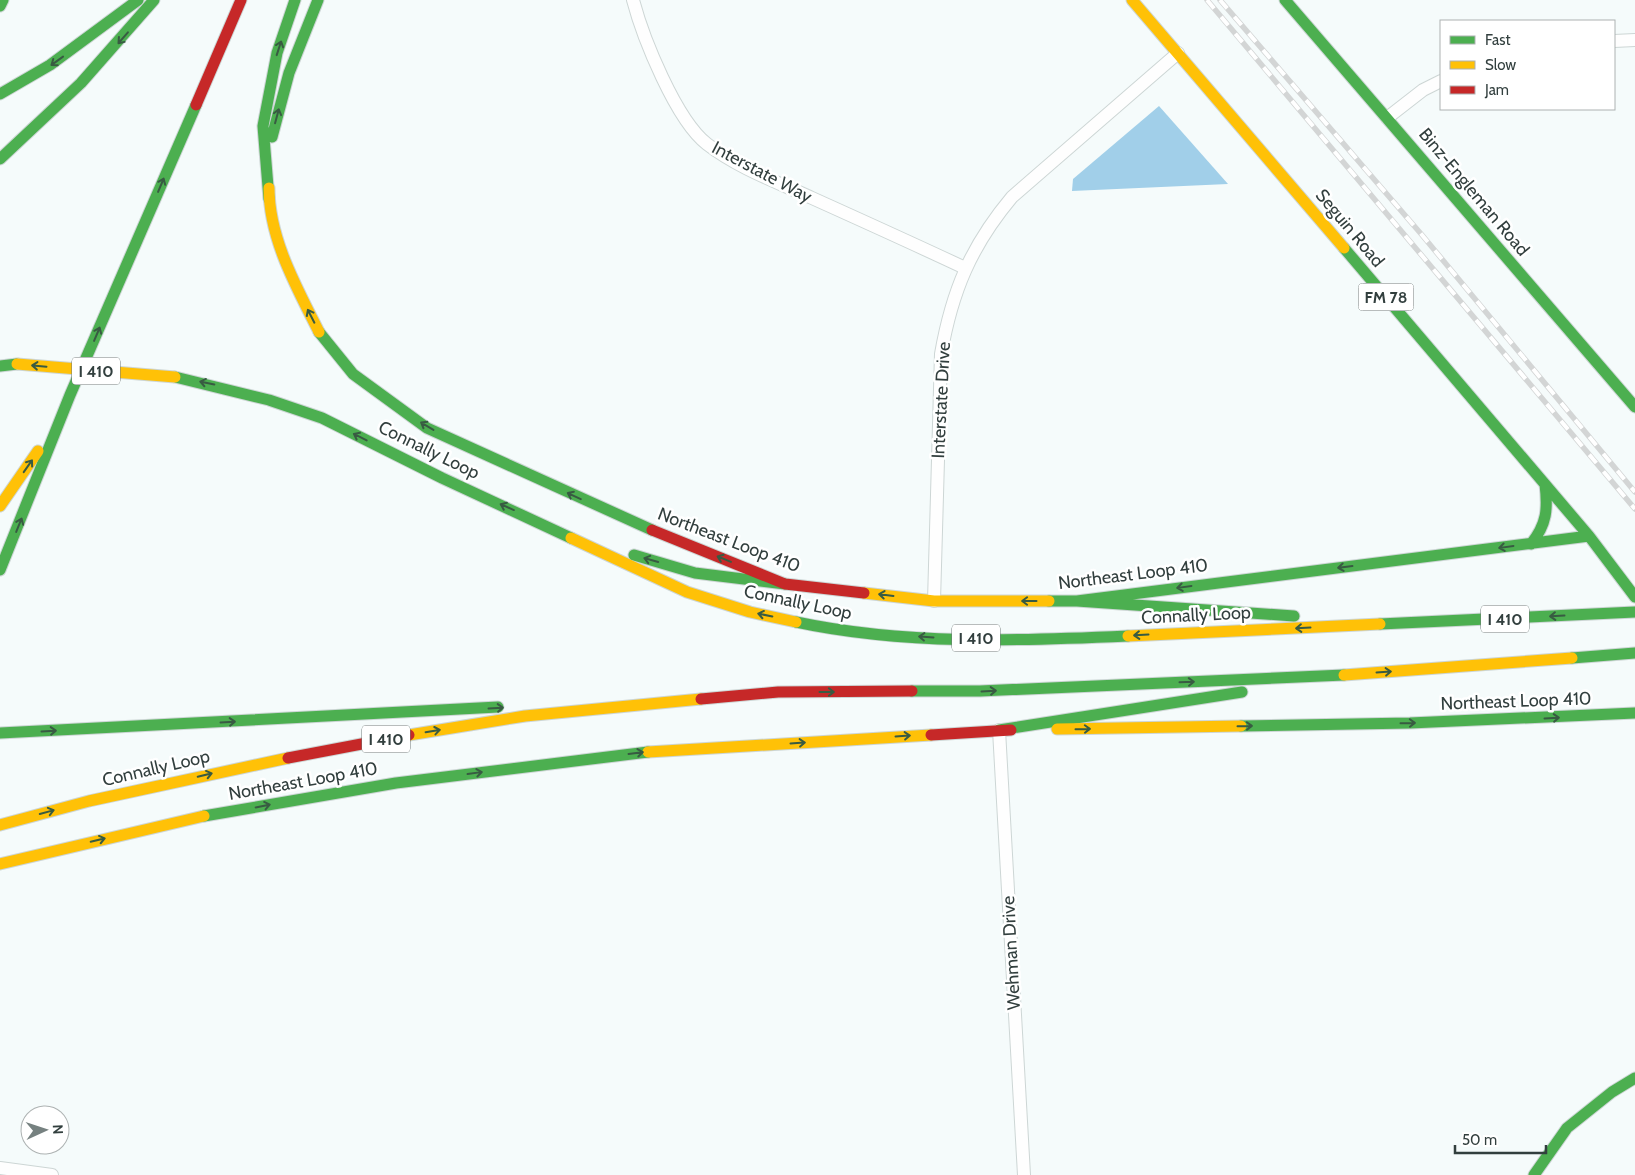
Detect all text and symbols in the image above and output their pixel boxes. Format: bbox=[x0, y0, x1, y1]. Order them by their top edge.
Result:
legend bbox=[1440, 20, 1615, 110]
one-way arrow bbox=[117, 31, 129, 44]
text: Fast bbox=[1485, 31, 1510, 49]
one-way arrow bbox=[275, 40, 285, 56]
one-way arrow bbox=[50, 56, 64, 66]
text: Slow bbox=[1485, 56, 1516, 74]
text: Jam bbox=[1484, 81, 1509, 99]
one-way arrow bbox=[272, 109, 282, 125]
street label: Binz-Engleman Road bbox=[1414, 124, 1534, 260]
street label: Interstate Way bbox=[708, 136, 816, 208]
one-way arrow bbox=[157, 178, 167, 193]
street label: Seguin Road bbox=[1311, 185, 1389, 271]
road number: FM 78 bbox=[1358, 284, 1414, 310]
one-way arrow bbox=[306, 309, 316, 324]
one-way arrow bbox=[92, 327, 102, 342]
street label: Interstate Drive bbox=[927, 341, 955, 459]
road number: I 410 bbox=[72, 358, 120, 384]
one-way arrow bbox=[31, 361, 47, 371]
one-way arrow bbox=[199, 378, 215, 388]
street label: Connally Loop bbox=[375, 416, 483, 484]
one-way arrow bbox=[421, 421, 435, 431]
one-way arrow bbox=[353, 431, 368, 441]
one-way arrow bbox=[23, 459, 33, 473]
one-way arrow bbox=[567, 490, 582, 500]
one-way arrow bbox=[500, 501, 515, 511]
street label: Northeast Loop 410 bbox=[655, 503, 803, 577]
one-way arrow bbox=[14, 518, 24, 533]
one-way arrow bbox=[1498, 542, 1514, 552]
one-way arrow bbox=[717, 554, 732, 563]
street label: Northeast Loop 410 bbox=[1057, 554, 1209, 594]
one-way arrow bbox=[644, 555, 660, 565]
one-way arrow bbox=[1337, 562, 1353, 572]
street label: Connally Loop bbox=[742, 580, 854, 624]
one-way arrow bbox=[1176, 582, 1192, 592]
one-way arrow bbox=[878, 590, 894, 600]
one-way arrow bbox=[1021, 596, 1037, 606]
street label: Connally Loop bbox=[1141, 601, 1251, 629]
road number: I 410 bbox=[1481, 606, 1529, 632]
one-way arrow bbox=[758, 610, 774, 619]
one-way arrow bbox=[1549, 611, 1565, 621]
road number: I 410 bbox=[952, 624, 1000, 651]
one-way arrow bbox=[1295, 624, 1311, 633]
one-way arrow bbox=[1133, 631, 1149, 640]
one-way arrow bbox=[918, 633, 934, 642]
one-way arrow bbox=[1376, 667, 1392, 677]
one-way arrow bbox=[1178, 677, 1194, 686]
one-way arrow bbox=[981, 686, 997, 695]
one-way arrow bbox=[818, 687, 835, 697]
street label: Northeast Loop 410 bbox=[1440, 687, 1592, 715]
one-way arrow bbox=[487, 703, 503, 712]
one-way arrow bbox=[1544, 713, 1560, 722]
one-way arrow bbox=[220, 718, 236, 727]
one-way arrow bbox=[1399, 718, 1415, 728]
one-way arrow bbox=[1236, 721, 1253, 731]
one-way arrow bbox=[1074, 724, 1090, 733]
one-way arrow bbox=[425, 725, 441, 735]
one-way arrow bbox=[40, 726, 56, 736]
road number: I 410 bbox=[362, 726, 410, 752]
one-way arrow bbox=[895, 732, 911, 741]
one-way arrow bbox=[790, 738, 806, 747]
street label: Connally Loop bbox=[100, 745, 212, 791]
one-way arrow bbox=[628, 748, 644, 758]
street label: Northeast Loop 410 bbox=[227, 757, 379, 805]
one-way arrow bbox=[467, 767, 483, 777]
one-way arrow bbox=[197, 770, 213, 779]
one-way arrow bbox=[254, 800, 270, 810]
one-way arrow bbox=[39, 807, 55, 817]
one-way arrow bbox=[90, 835, 106, 844]
street label: Wehman Drive bbox=[997, 895, 1025, 1011]
north arrow bbox=[20, 1105, 70, 1155]
scale bar bbox=[1455, 1122, 1546, 1154]
text: N bbox=[49, 1124, 67, 1135]
text: 50 m bbox=[1462, 1131, 1497, 1149]

